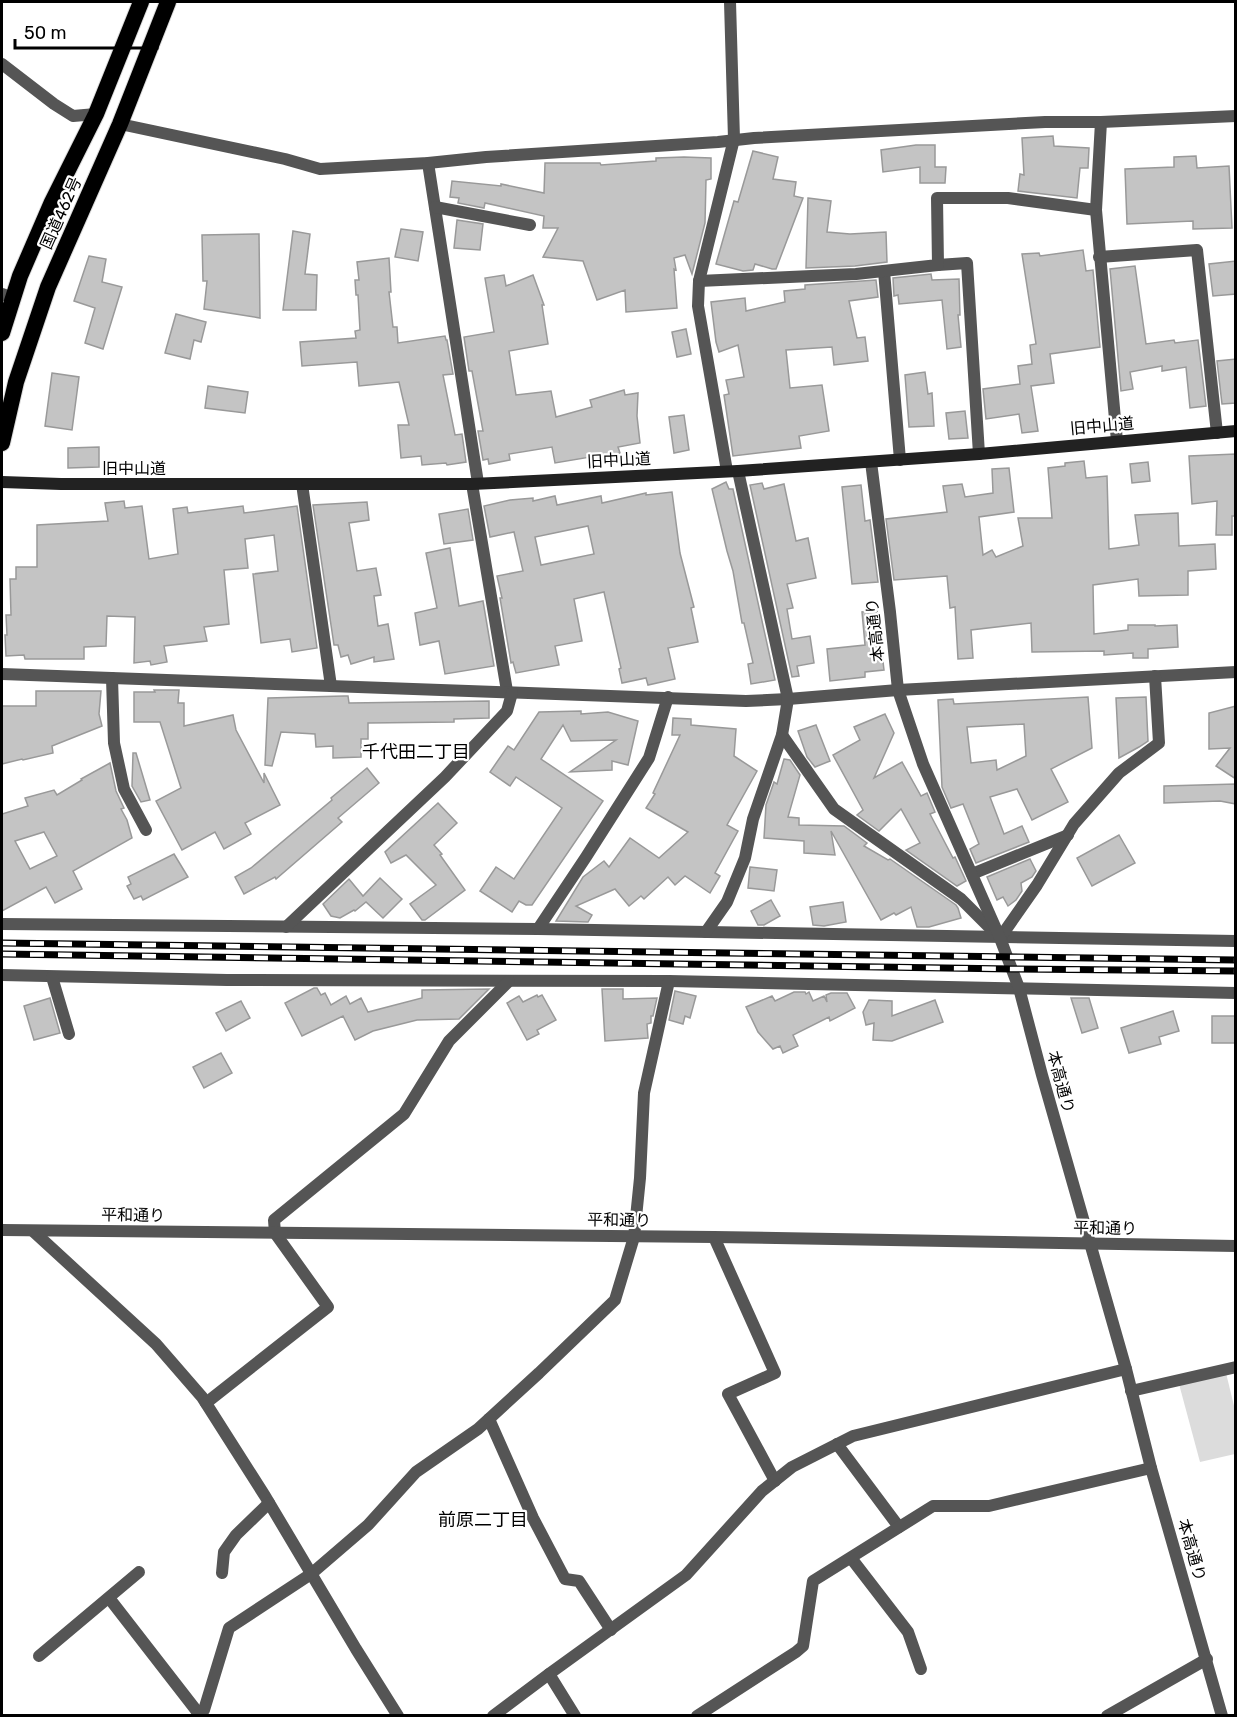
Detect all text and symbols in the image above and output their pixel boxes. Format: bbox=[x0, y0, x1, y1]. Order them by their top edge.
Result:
scale bar bbox=[15, 12, 158, 50]
text: 50 m bbox=[24, 22, 67, 44]
street label: 国道462号 bbox=[37, 174, 85, 252]
street label: 旧中山道 bbox=[1069, 414, 1135, 438]
street label: 旧中山道 bbox=[587, 449, 651, 471]
street label: 旧中山道 bbox=[102, 459, 166, 478]
street label: 本高通り bbox=[862, 597, 888, 663]
district label: 千代田二丁目 bbox=[362, 741, 470, 763]
street label: 本高通り bbox=[1044, 1049, 1078, 1115]
street label: 平和通り bbox=[101, 1205, 165, 1225]
street label: 平和通り bbox=[587, 1210, 651, 1230]
street label: 平和通り bbox=[1073, 1218, 1137, 1238]
district label: 前原二丁目 bbox=[438, 1509, 528, 1531]
street label: 本高通り bbox=[1174, 1517, 1210, 1583]

